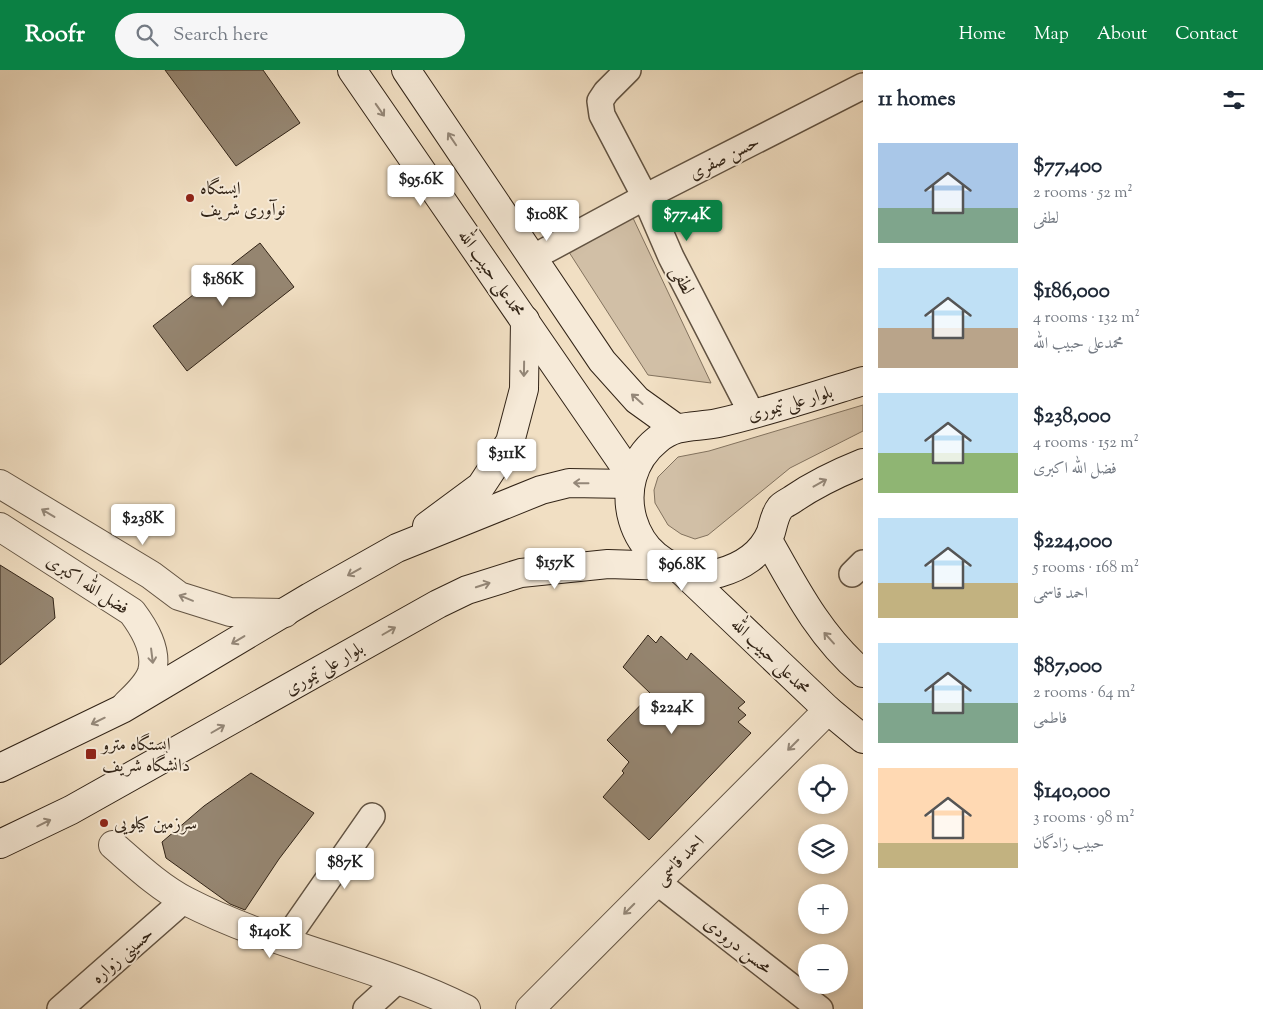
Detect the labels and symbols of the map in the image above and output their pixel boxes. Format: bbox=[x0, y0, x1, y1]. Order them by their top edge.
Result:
one-way arrow bbox=[375, 103, 385, 117]
street label: حسن صفری bbox=[685, 130, 765, 188]
one-way arrow bbox=[447, 132, 457, 146]
pin: $95.6K bbox=[380, 164, 462, 207]
place label: ایستگاه نوآوری شریف bbox=[200, 176, 285, 224]
marker: ایستگاه نوآوری شریف bbox=[184, 192, 196, 204]
pin: $108K bbox=[512, 200, 582, 242]
pin: $77.4K bbox=[646, 200, 728, 242]
street label: محمدعلی حبیب الله bbox=[450, 223, 533, 323]
street label: لطفی bbox=[663, 262, 699, 300]
pin: $186K bbox=[188, 264, 258, 307]
one-way arrow bbox=[520, 361, 529, 377]
street label: بلوار علی تیموری bbox=[745, 380, 836, 430]
one-way arrow bbox=[631, 393, 644, 405]
pin: $311K bbox=[472, 438, 542, 481]
one-way arrow bbox=[813, 477, 827, 487]
one-way arrow bbox=[574, 479, 590, 488]
pin: $238K bbox=[108, 504, 178, 546]
one-way arrow bbox=[41, 508, 55, 518]
street label: فضل الله اکبری bbox=[40, 547, 135, 622]
pin: $157K bbox=[520, 548, 590, 590]
pin: $96.8K bbox=[641, 550, 723, 592]
one-way arrow bbox=[347, 568, 362, 577]
one-way arrow bbox=[475, 580, 490, 589]
one-way arrow bbox=[179, 593, 194, 602]
street label: محمدعلی حبیب الله bbox=[724, 611, 817, 702]
one-way arrow bbox=[382, 626, 397, 636]
one-way arrow bbox=[823, 632, 835, 645]
one-way arrow bbox=[231, 635, 246, 645]
street label: بلوار علی تیموری bbox=[280, 636, 370, 703]
one-way arrow bbox=[147, 647, 157, 663]
pin: $224K bbox=[637, 692, 707, 735]
one-way arrow bbox=[90, 716, 105, 726]
one-way arrow bbox=[210, 723, 224, 733]
place label: ایستگاه مترو دانشگاه شریف bbox=[100, 732, 190, 780]
one-way arrow bbox=[788, 738, 800, 750]
marker: ایستگاه مترو دانشگاه شریف bbox=[84, 747, 98, 761]
place label: سرزمین کیلویی bbox=[114, 812, 197, 838]
one-way arrow bbox=[36, 817, 51, 827]
marker: سرزمین کیلویی bbox=[98, 817, 110, 829]
street label: احمد قاسمی bbox=[649, 830, 712, 892]
pin: $87K bbox=[315, 848, 375, 890]
one-way arrow bbox=[624, 903, 636, 915]
street label: محسن درودی bbox=[697, 912, 777, 982]
pin: $140K bbox=[235, 916, 305, 959]
street label: حسینی زواره bbox=[86, 922, 160, 991]

